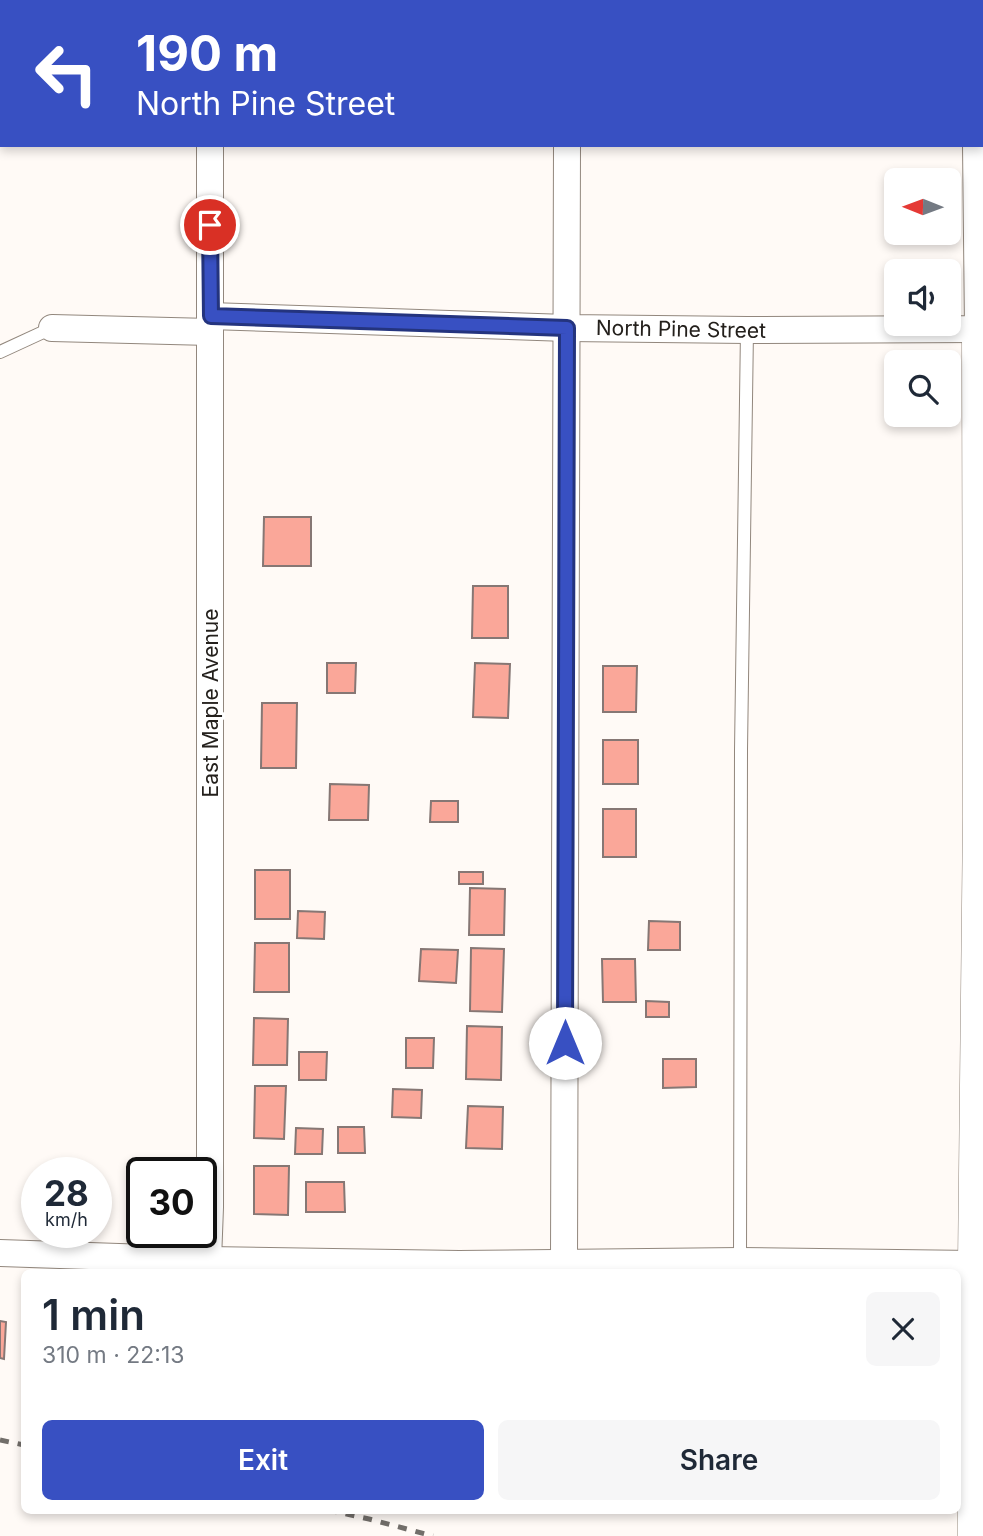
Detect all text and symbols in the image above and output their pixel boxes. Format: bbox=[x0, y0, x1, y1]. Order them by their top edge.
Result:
text: 190 m bbox=[136, 24, 278, 83]
icon: left bbox=[21, 28, 112, 119]
text: North Pine Street bbox=[136, 84, 395, 123]
north arrow bbox=[884, 168, 961, 245]
map controls bbox=[884, 168, 961, 427]
pin bbox=[180, 195, 240, 255]
icon: arrive bbox=[191, 206, 229, 244]
button: sound bbox=[884, 259, 961, 336]
street label: North Pine Street bbox=[596, 315, 766, 343]
button: search bbox=[884, 350, 961, 427]
street label: East Maple Avenue bbox=[198, 609, 223, 797]
position arrow bbox=[528, 1006, 602, 1080]
speed limit sign: 30 bbox=[126, 1157, 217, 1248]
text: 28 bbox=[44, 1172, 89, 1214]
text: km/h bbox=[45, 1209, 88, 1230]
text: 1 min bbox=[42, 1289, 145, 1340]
button: close bbox=[866, 1292, 940, 1366]
text: 310 m · 22:13 bbox=[42, 1341, 185, 1369]
button: Exit bbox=[42, 1420, 484, 1500]
button: Share bbox=[498, 1420, 940, 1500]

